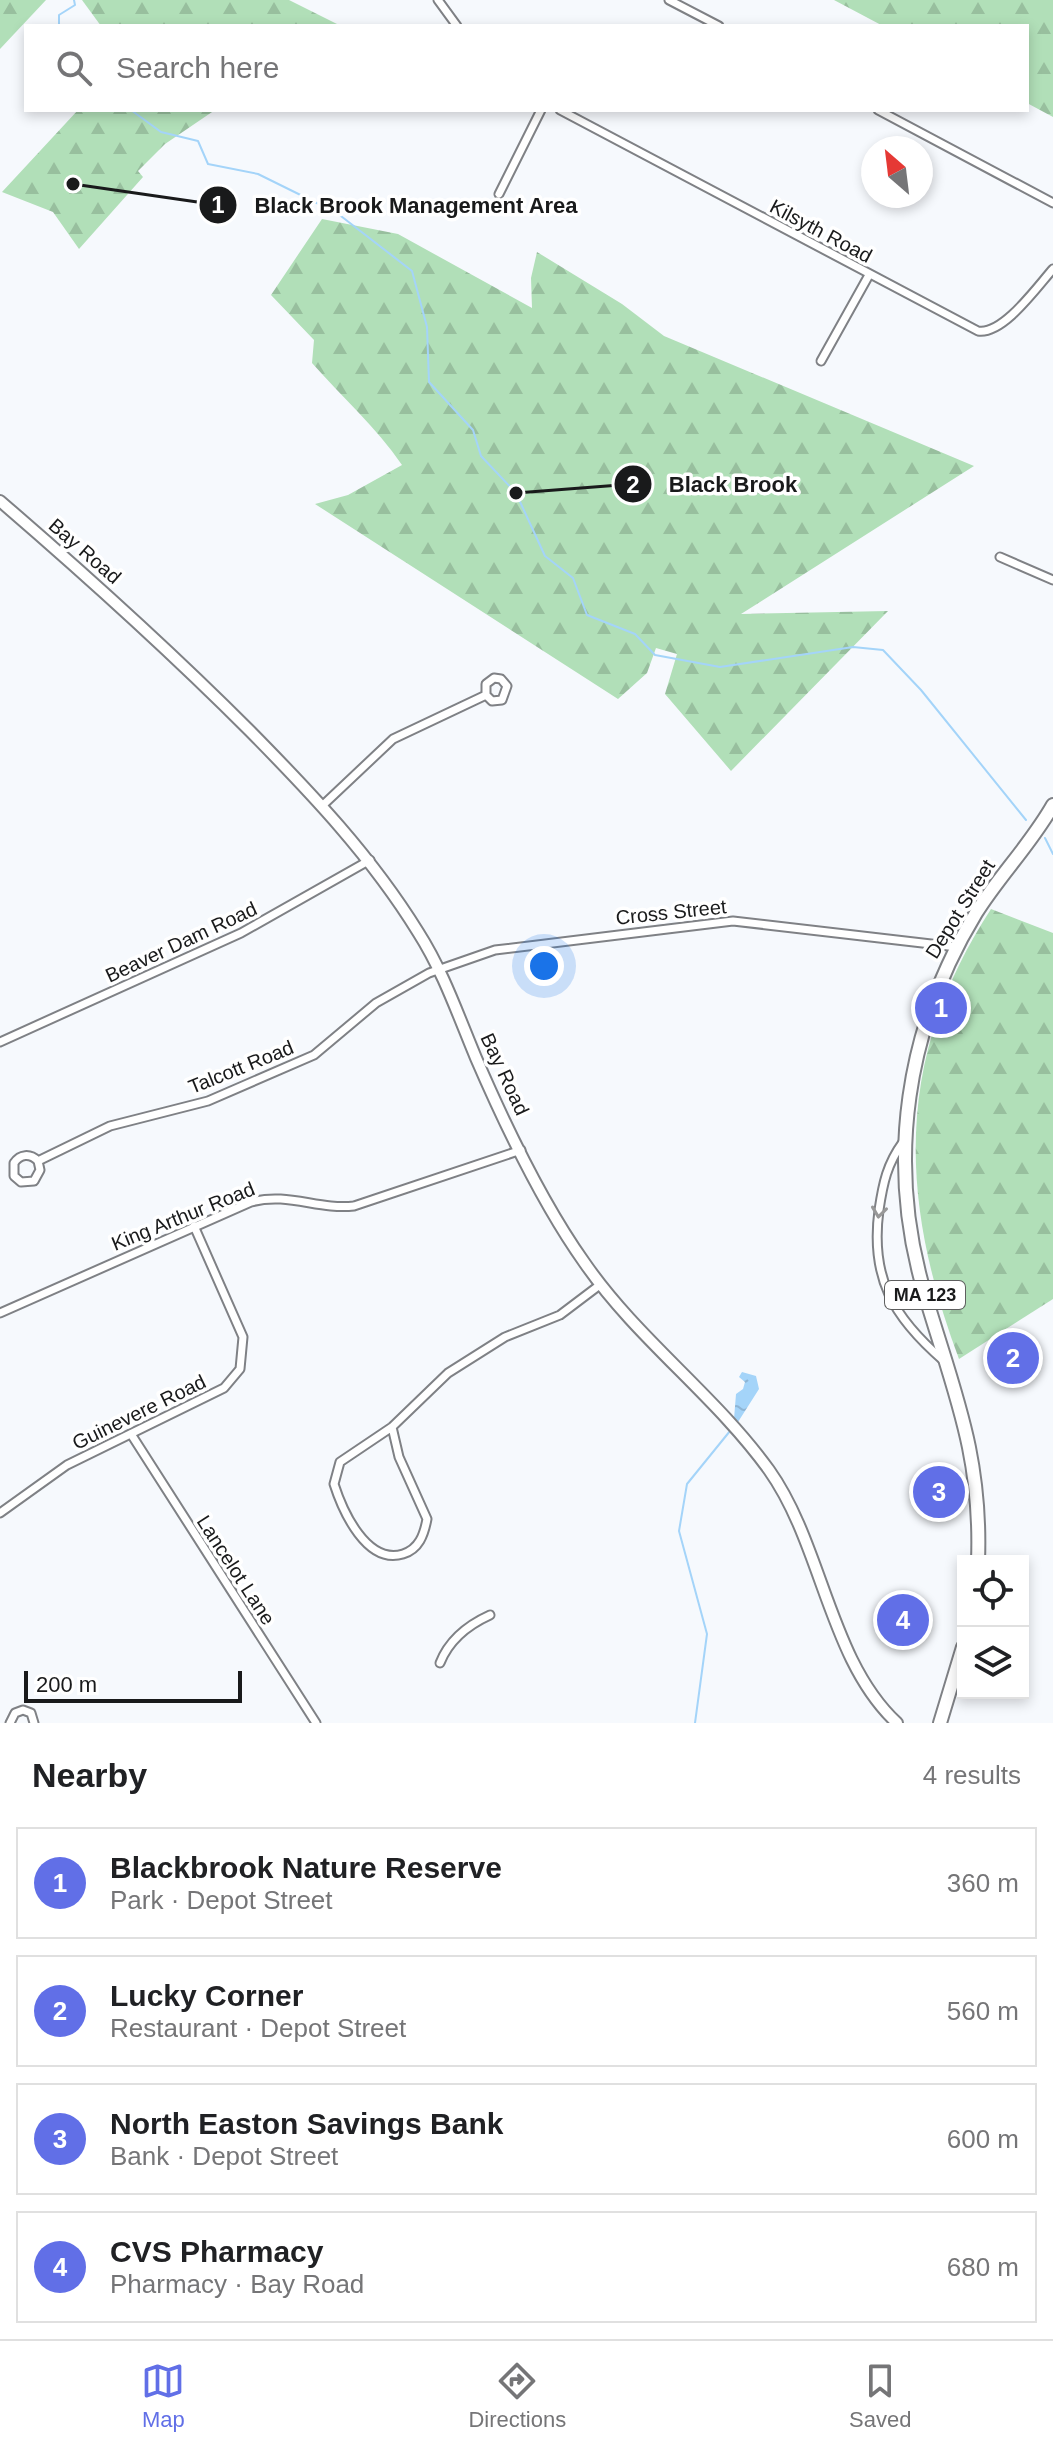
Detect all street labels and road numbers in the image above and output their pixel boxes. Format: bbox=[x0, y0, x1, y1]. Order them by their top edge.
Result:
street label: Kilsyth Road bbox=[766, 195, 876, 267]
street label: Bay Road bbox=[45, 514, 125, 588]
street label: Depot Street bbox=[921, 855, 999, 962]
street label: Cross Street bbox=[615, 895, 728, 929]
street label: Beaver Dam Road bbox=[102, 897, 260, 987]
street label: Bay Road bbox=[476, 1030, 534, 1118]
street label: Talcott Road bbox=[185, 1036, 297, 1098]
street label: King Arthur Road bbox=[108, 1177, 258, 1255]
road number: MA 123 bbox=[885, 1281, 965, 1309]
street label: Guinevere Road bbox=[69, 1370, 209, 1454]
street label: Lancelot Lane bbox=[193, 1511, 279, 1629]

